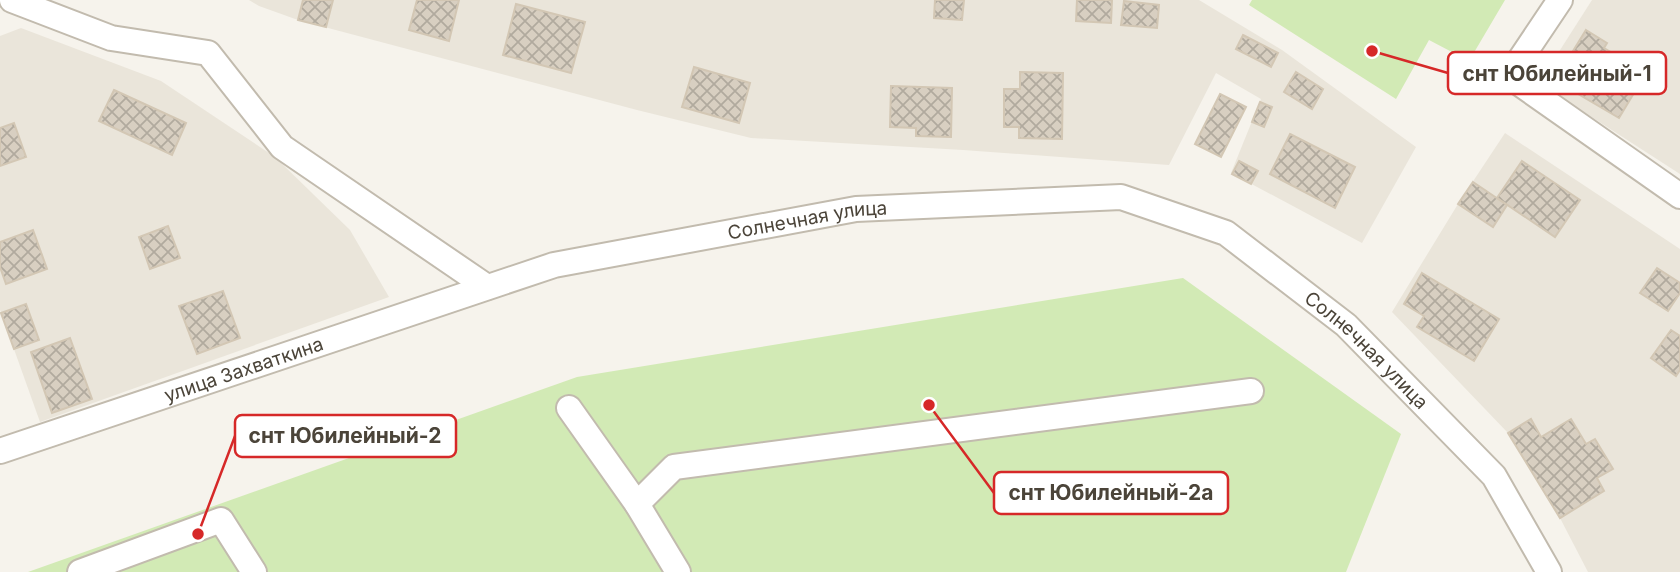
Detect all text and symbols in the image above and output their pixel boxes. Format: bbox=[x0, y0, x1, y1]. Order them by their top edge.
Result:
callout: снт Юбилейный-1 bbox=[1448, 52, 1666, 94]
text: снт Юбилейный-1 bbox=[1462, 61, 1652, 86]
street label: Солнечная улица bbox=[726, 196, 888, 244]
street label: Солнечная улица bbox=[1300, 286, 1433, 414]
street label: улица Захваткина bbox=[161, 332, 326, 407]
callout: снт Юбилейный-2 bbox=[235, 415, 456, 457]
text: снт Юбилейный-2 bbox=[249, 423, 441, 448]
callout: снт Юбилейный-2а bbox=[994, 472, 1228, 514]
text: снт Юбилейный-2а bbox=[1008, 480, 1214, 505]

